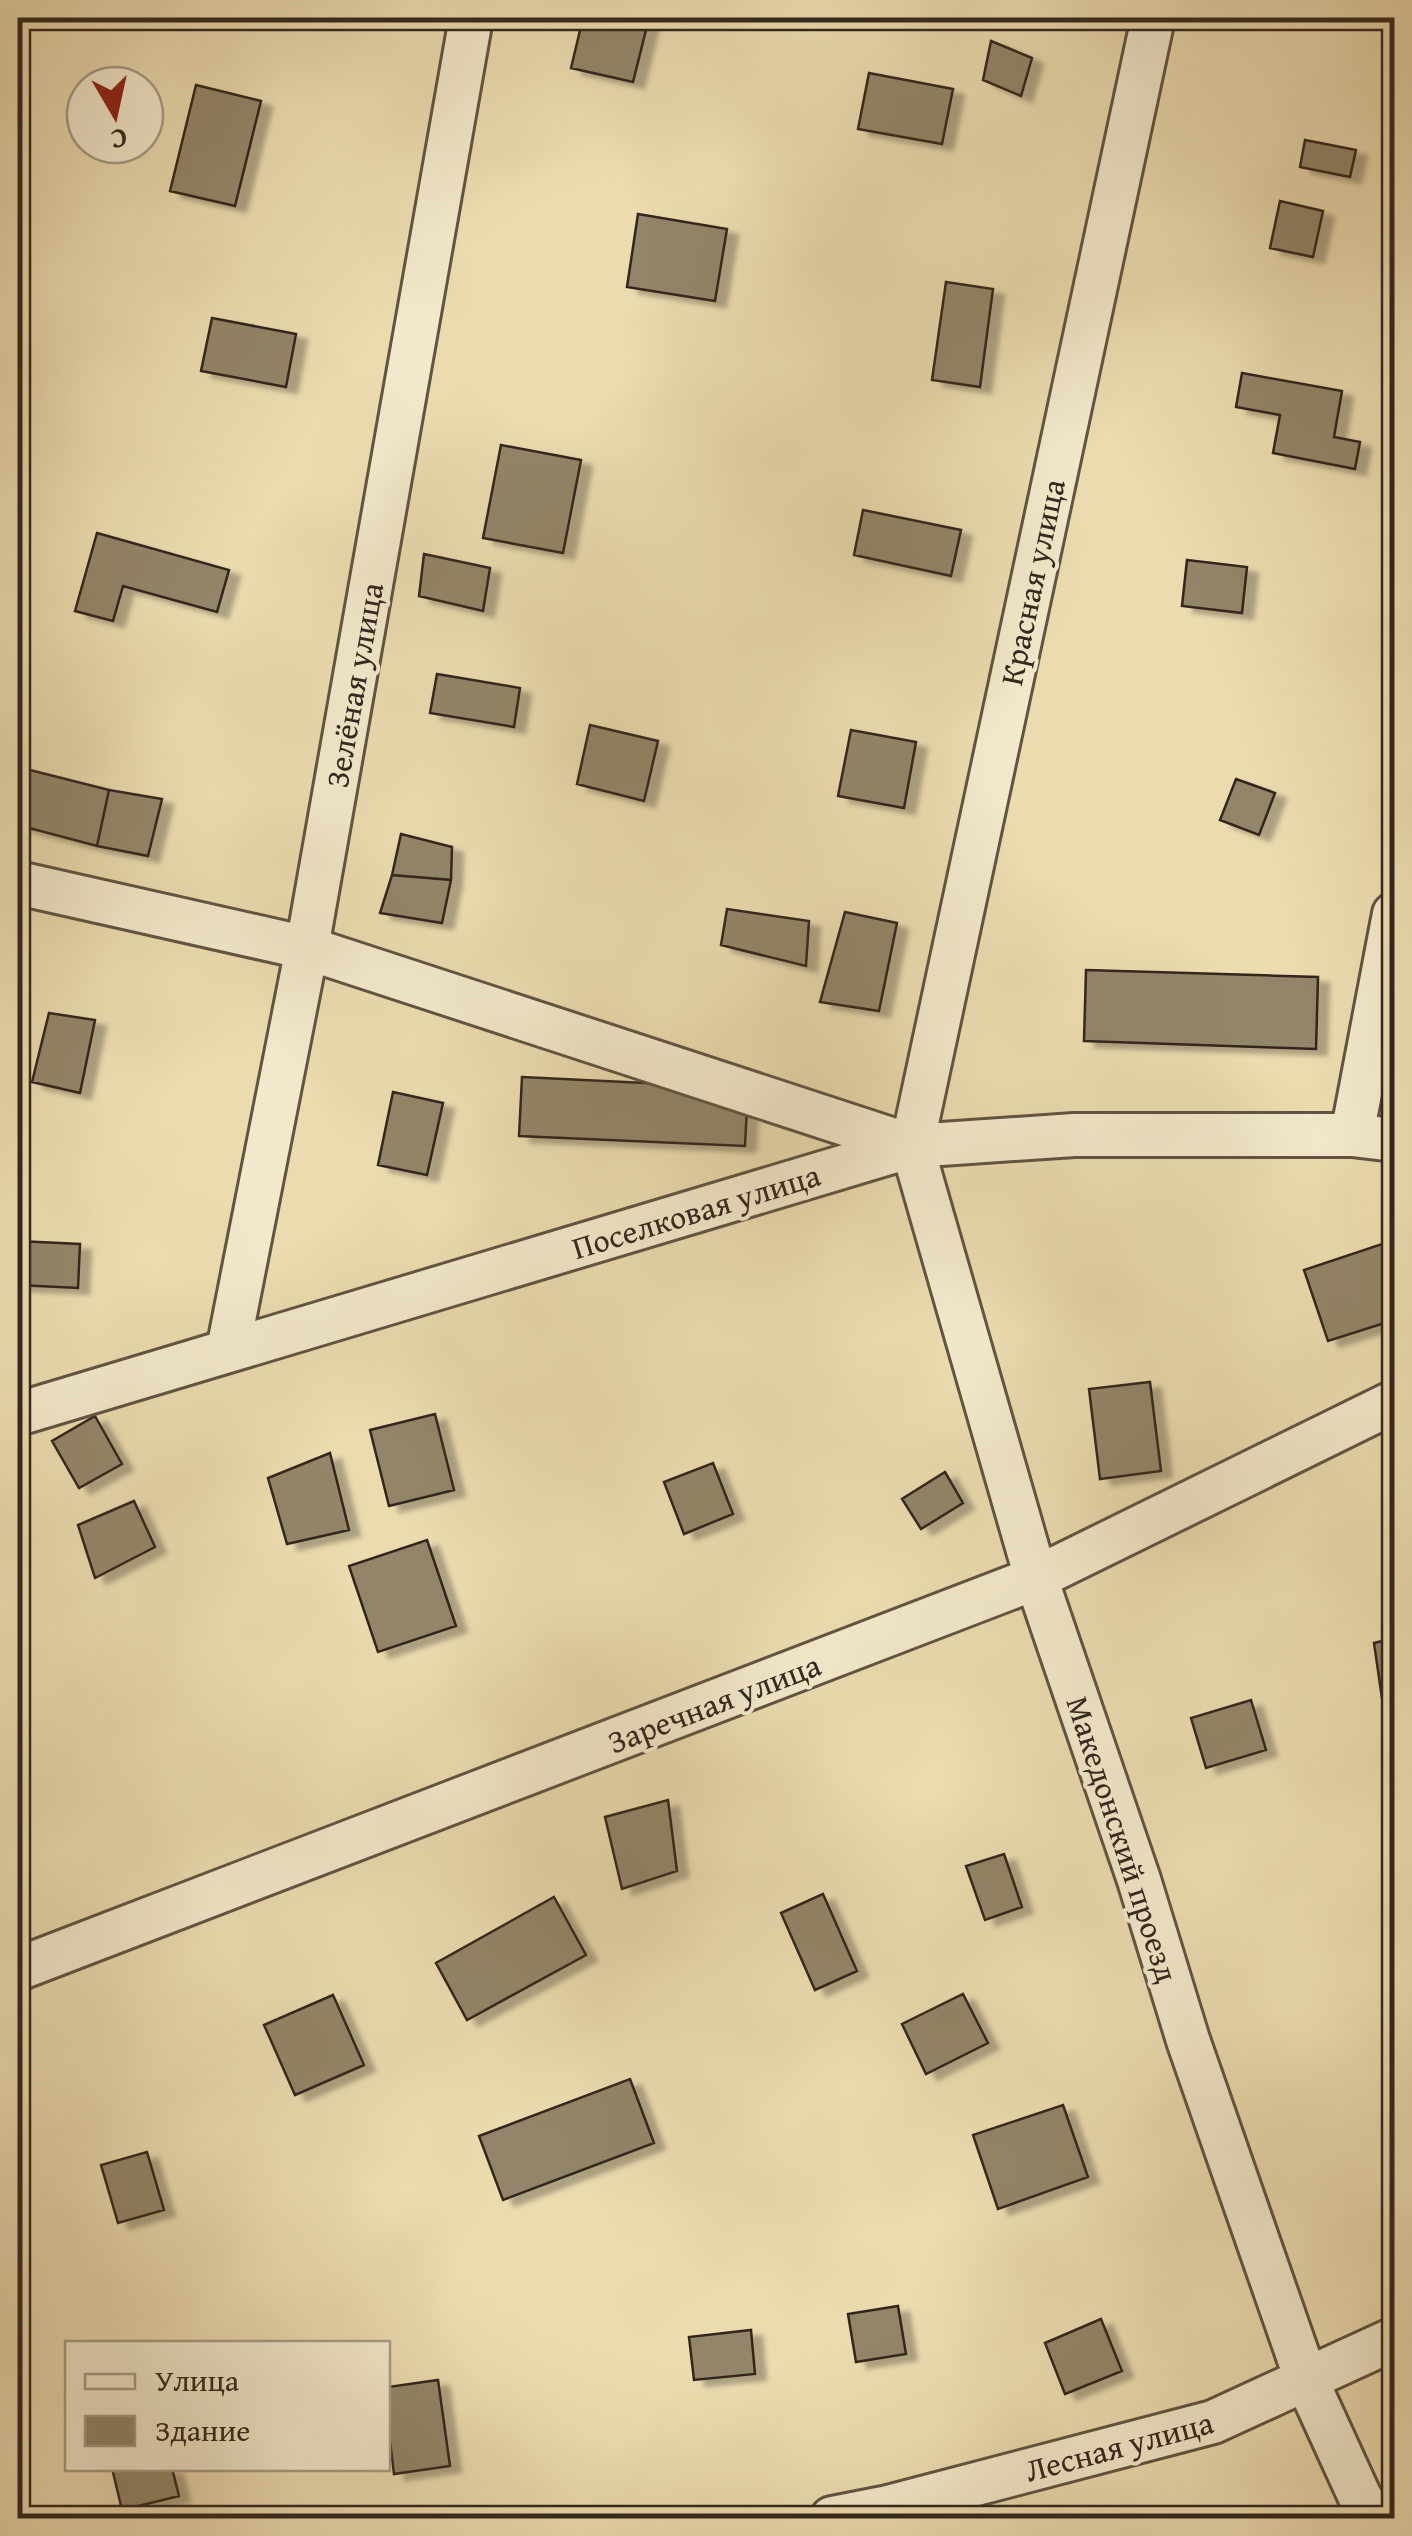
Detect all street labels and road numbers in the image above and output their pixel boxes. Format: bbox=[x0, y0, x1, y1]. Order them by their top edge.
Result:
street label: Красная улица bbox=[987, 474, 1077, 689]
street label: Зелёная улица bbox=[313, 578, 395, 791]
street label: Поселковая улица bbox=[566, 1151, 827, 1271]
street label: Заречная улица bbox=[601, 1641, 828, 1765]
street label: Македонский проезд bbox=[1055, 1690, 1191, 1988]
street label: Лесная улица bbox=[1020, 2398, 1219, 2494]

